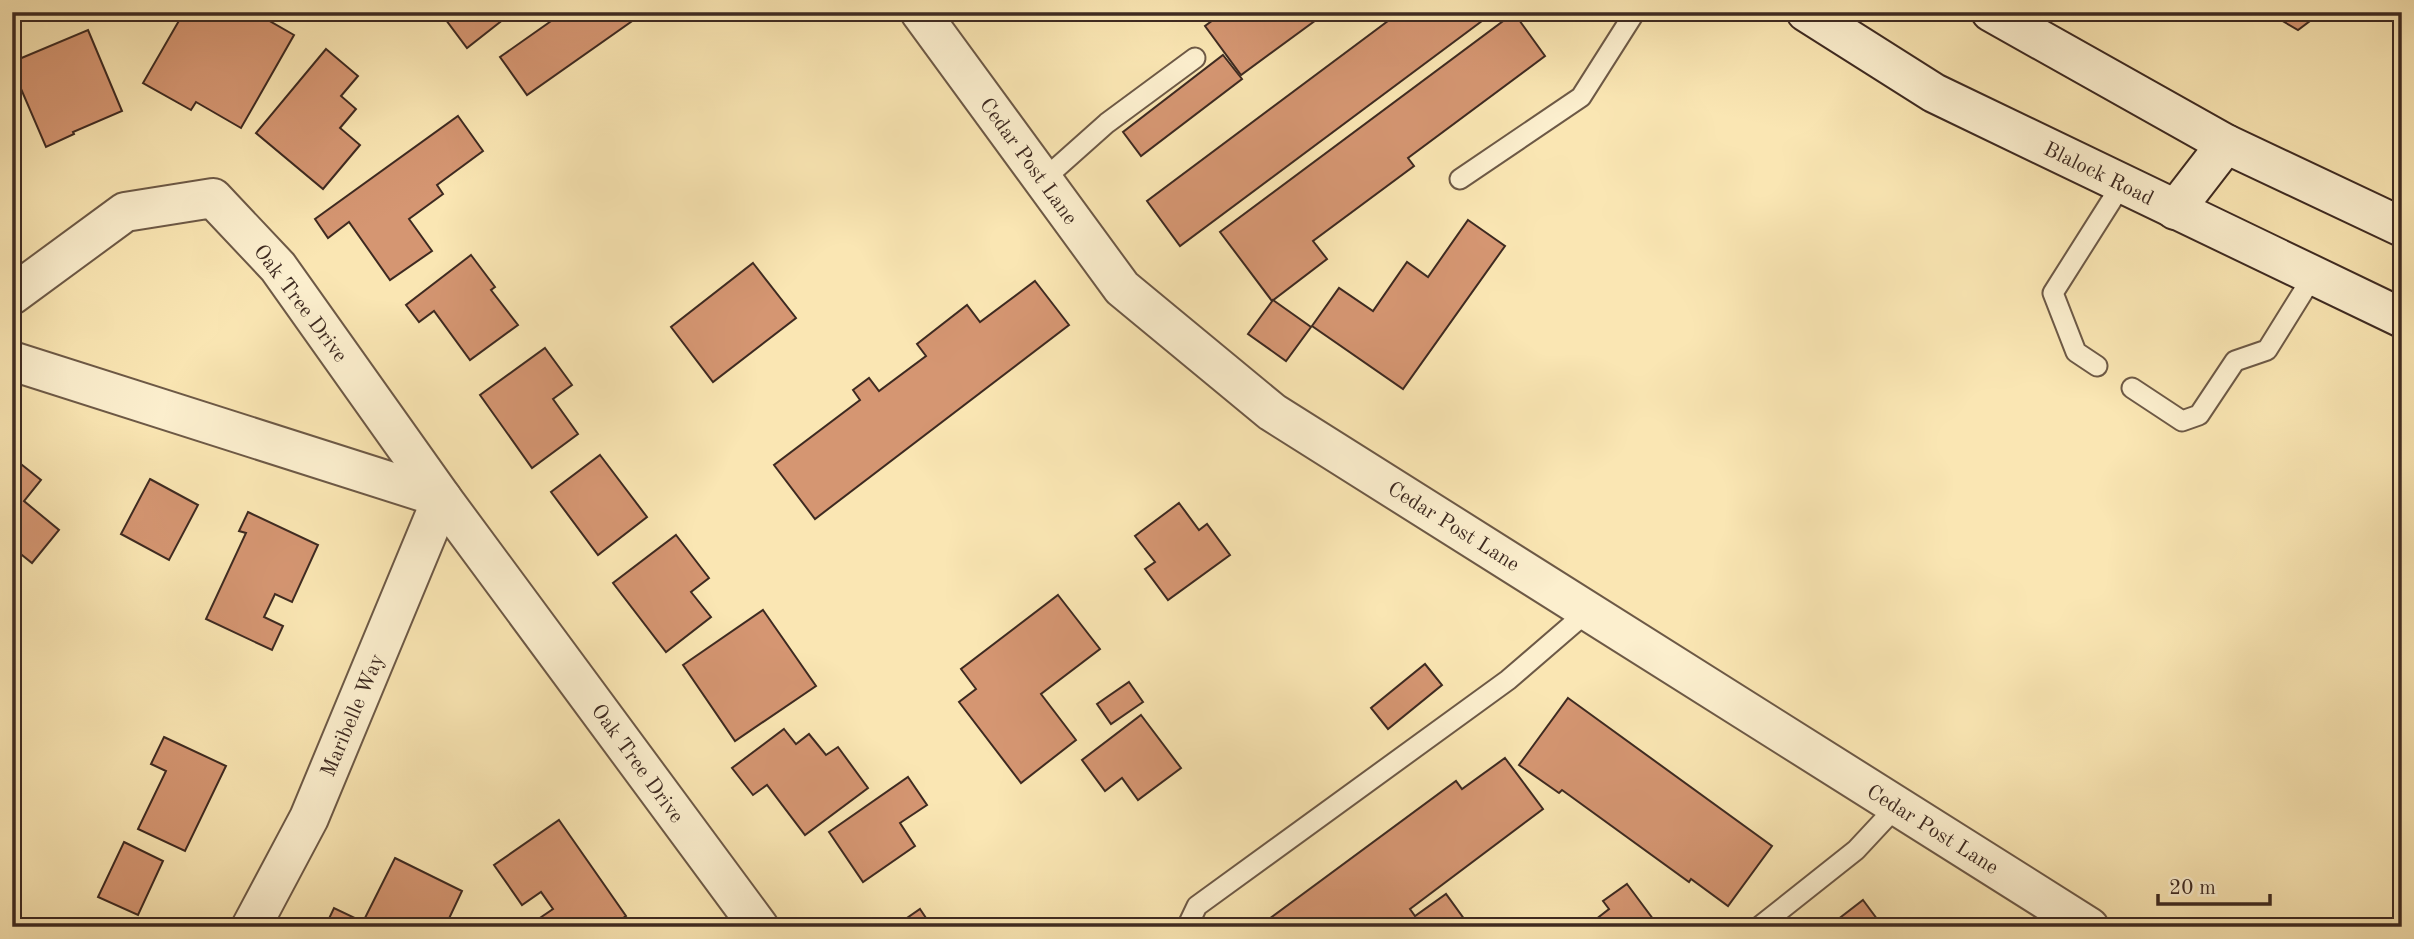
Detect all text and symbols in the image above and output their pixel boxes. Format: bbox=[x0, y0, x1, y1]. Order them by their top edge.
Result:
street label: Cedar Post Lane bbox=[975, 95, 1081, 229]
street label: Blalock Road bbox=[2040, 139, 2157, 210]
street label: Oak Tree Drive bbox=[249, 241, 351, 367]
street label: Cedar Post Lane bbox=[1384, 478, 1523, 576]
street label: Maribelle Way bbox=[318, 651, 389, 780]
street label: Oak Tree Drive bbox=[587, 701, 687, 827]
street label: Cedar Post Lane bbox=[1863, 781, 2002, 879]
scale bar bbox=[2158, 862, 2270, 906]
text: 20 m bbox=[2169, 878, 2216, 899]

